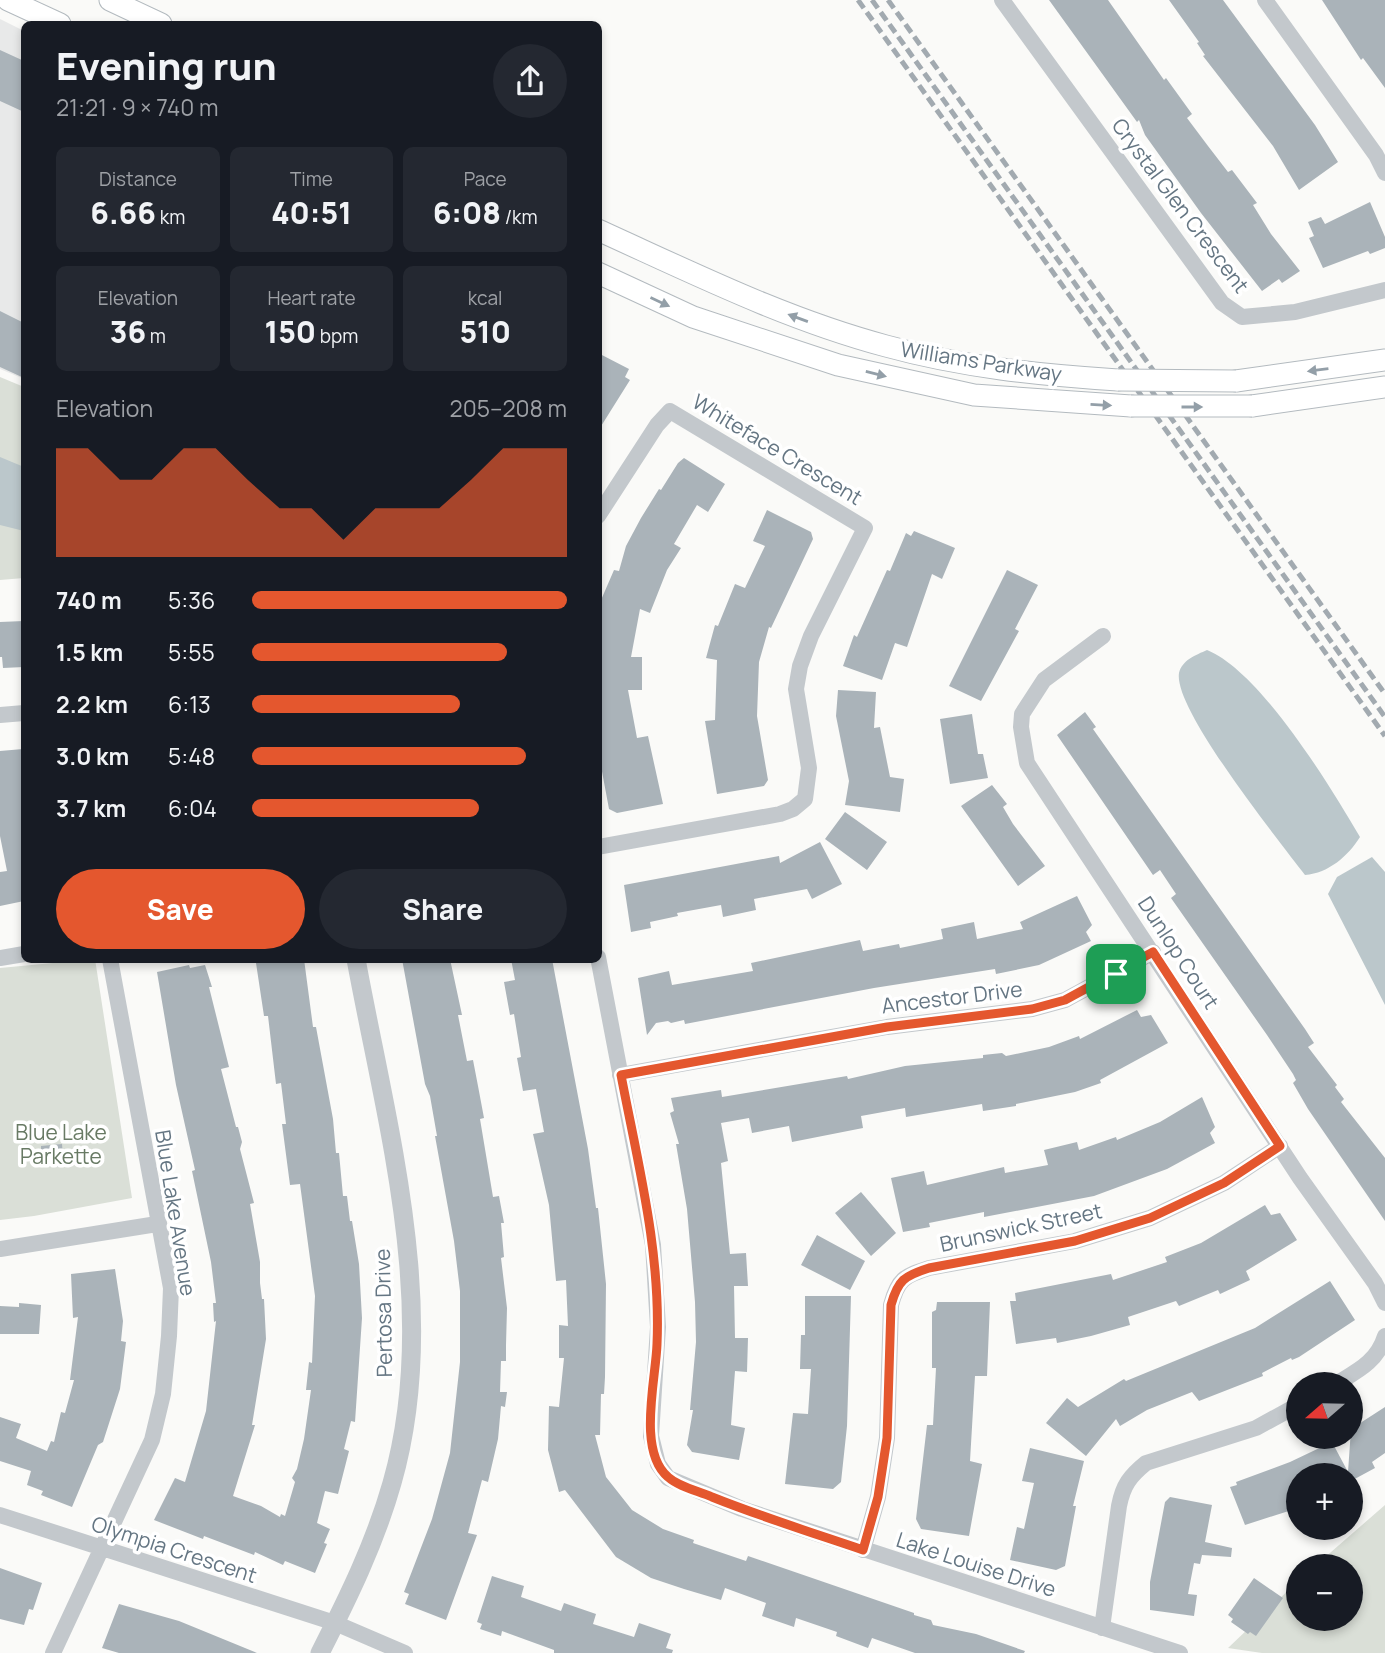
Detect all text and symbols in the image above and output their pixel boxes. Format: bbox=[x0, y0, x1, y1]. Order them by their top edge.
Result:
text: Evening run bbox=[56, 39, 277, 91]
button: share bbox=[493, 44, 567, 118]
text: 21:21 · 9 × 740 m bbox=[56, 91, 218, 123]
street label: Crystal Glen Crescent bbox=[1106, 112, 1256, 298]
text: Distance bbox=[99, 166, 177, 192]
text: Time bbox=[290, 166, 333, 192]
text: Pace bbox=[464, 166, 507, 192]
text: 6.66 bbox=[90, 192, 156, 233]
text: 40:51 bbox=[271, 192, 352, 233]
text: 6:08 bbox=[433, 192, 501, 233]
text: km bbox=[156, 204, 185, 230]
text: /km bbox=[501, 204, 538, 230]
text: Elevation bbox=[98, 285, 178, 311]
text: Heart rate bbox=[267, 285, 356, 311]
text: kcal bbox=[468, 285, 503, 311]
one-way arrow bbox=[650, 296, 671, 307]
text: 36 bbox=[110, 311, 146, 352]
text: 150 bbox=[265, 311, 316, 352]
text: 510 bbox=[459, 311, 511, 352]
one-way arrow bbox=[788, 312, 809, 323]
text: m bbox=[146, 323, 166, 349]
text: bpm bbox=[316, 323, 358, 349]
street label: Williams Parkway bbox=[898, 334, 1064, 388]
one-way arrow bbox=[1306, 365, 1328, 376]
one-way arrow bbox=[865, 369, 887, 380]
street label: Whiteface Crescent bbox=[687, 387, 868, 511]
text: Elevation bbox=[56, 392, 153, 424]
text: 205–208 m bbox=[450, 392, 567, 424]
one-way arrow bbox=[1090, 399, 1112, 410]
one-way arrow bbox=[1181, 401, 1203, 413]
text: 740 m bbox=[56, 584, 122, 616]
text: 5:36 bbox=[168, 584, 215, 616]
text: 1.5 km bbox=[56, 636, 123, 668]
text: 5:55 bbox=[168, 636, 215, 668]
text: 2.2 km bbox=[56, 688, 128, 720]
text: 6:13 bbox=[168, 688, 211, 720]
text: 3.0 km bbox=[56, 740, 129, 772]
text: 5:48 bbox=[168, 740, 215, 772]
text: 3.7 km bbox=[56, 792, 126, 824]
text: 6:04 bbox=[168, 792, 217, 824]
button: Save bbox=[56, 869, 305, 949]
button: Share bbox=[319, 869, 567, 949]
street label: Dunlop Court bbox=[1132, 891, 1226, 1014]
pin bbox=[1086, 944, 1146, 1004]
icon: arrive bbox=[1097, 955, 1135, 993]
street label: Ancestor Drive bbox=[880, 974, 1024, 1020]
park label: Blue Lake Parkette bbox=[15, 1118, 107, 1170]
street label: Blue Lake Avenue bbox=[149, 1128, 203, 1298]
street label: Brunswick Street bbox=[937, 1196, 1104, 1258]
street label: Pertosa Drive bbox=[368, 1248, 398, 1378]
north arrow bbox=[1286, 1372, 1363, 1449]
map controls bbox=[1286, 1372, 1363, 1631]
button: + bbox=[1286, 1463, 1363, 1540]
street label: Olympia Crescent bbox=[88, 1509, 260, 1589]
street label: Lake Louise Drive bbox=[893, 1525, 1060, 1603]
button: − bbox=[1286, 1554, 1363, 1631]

